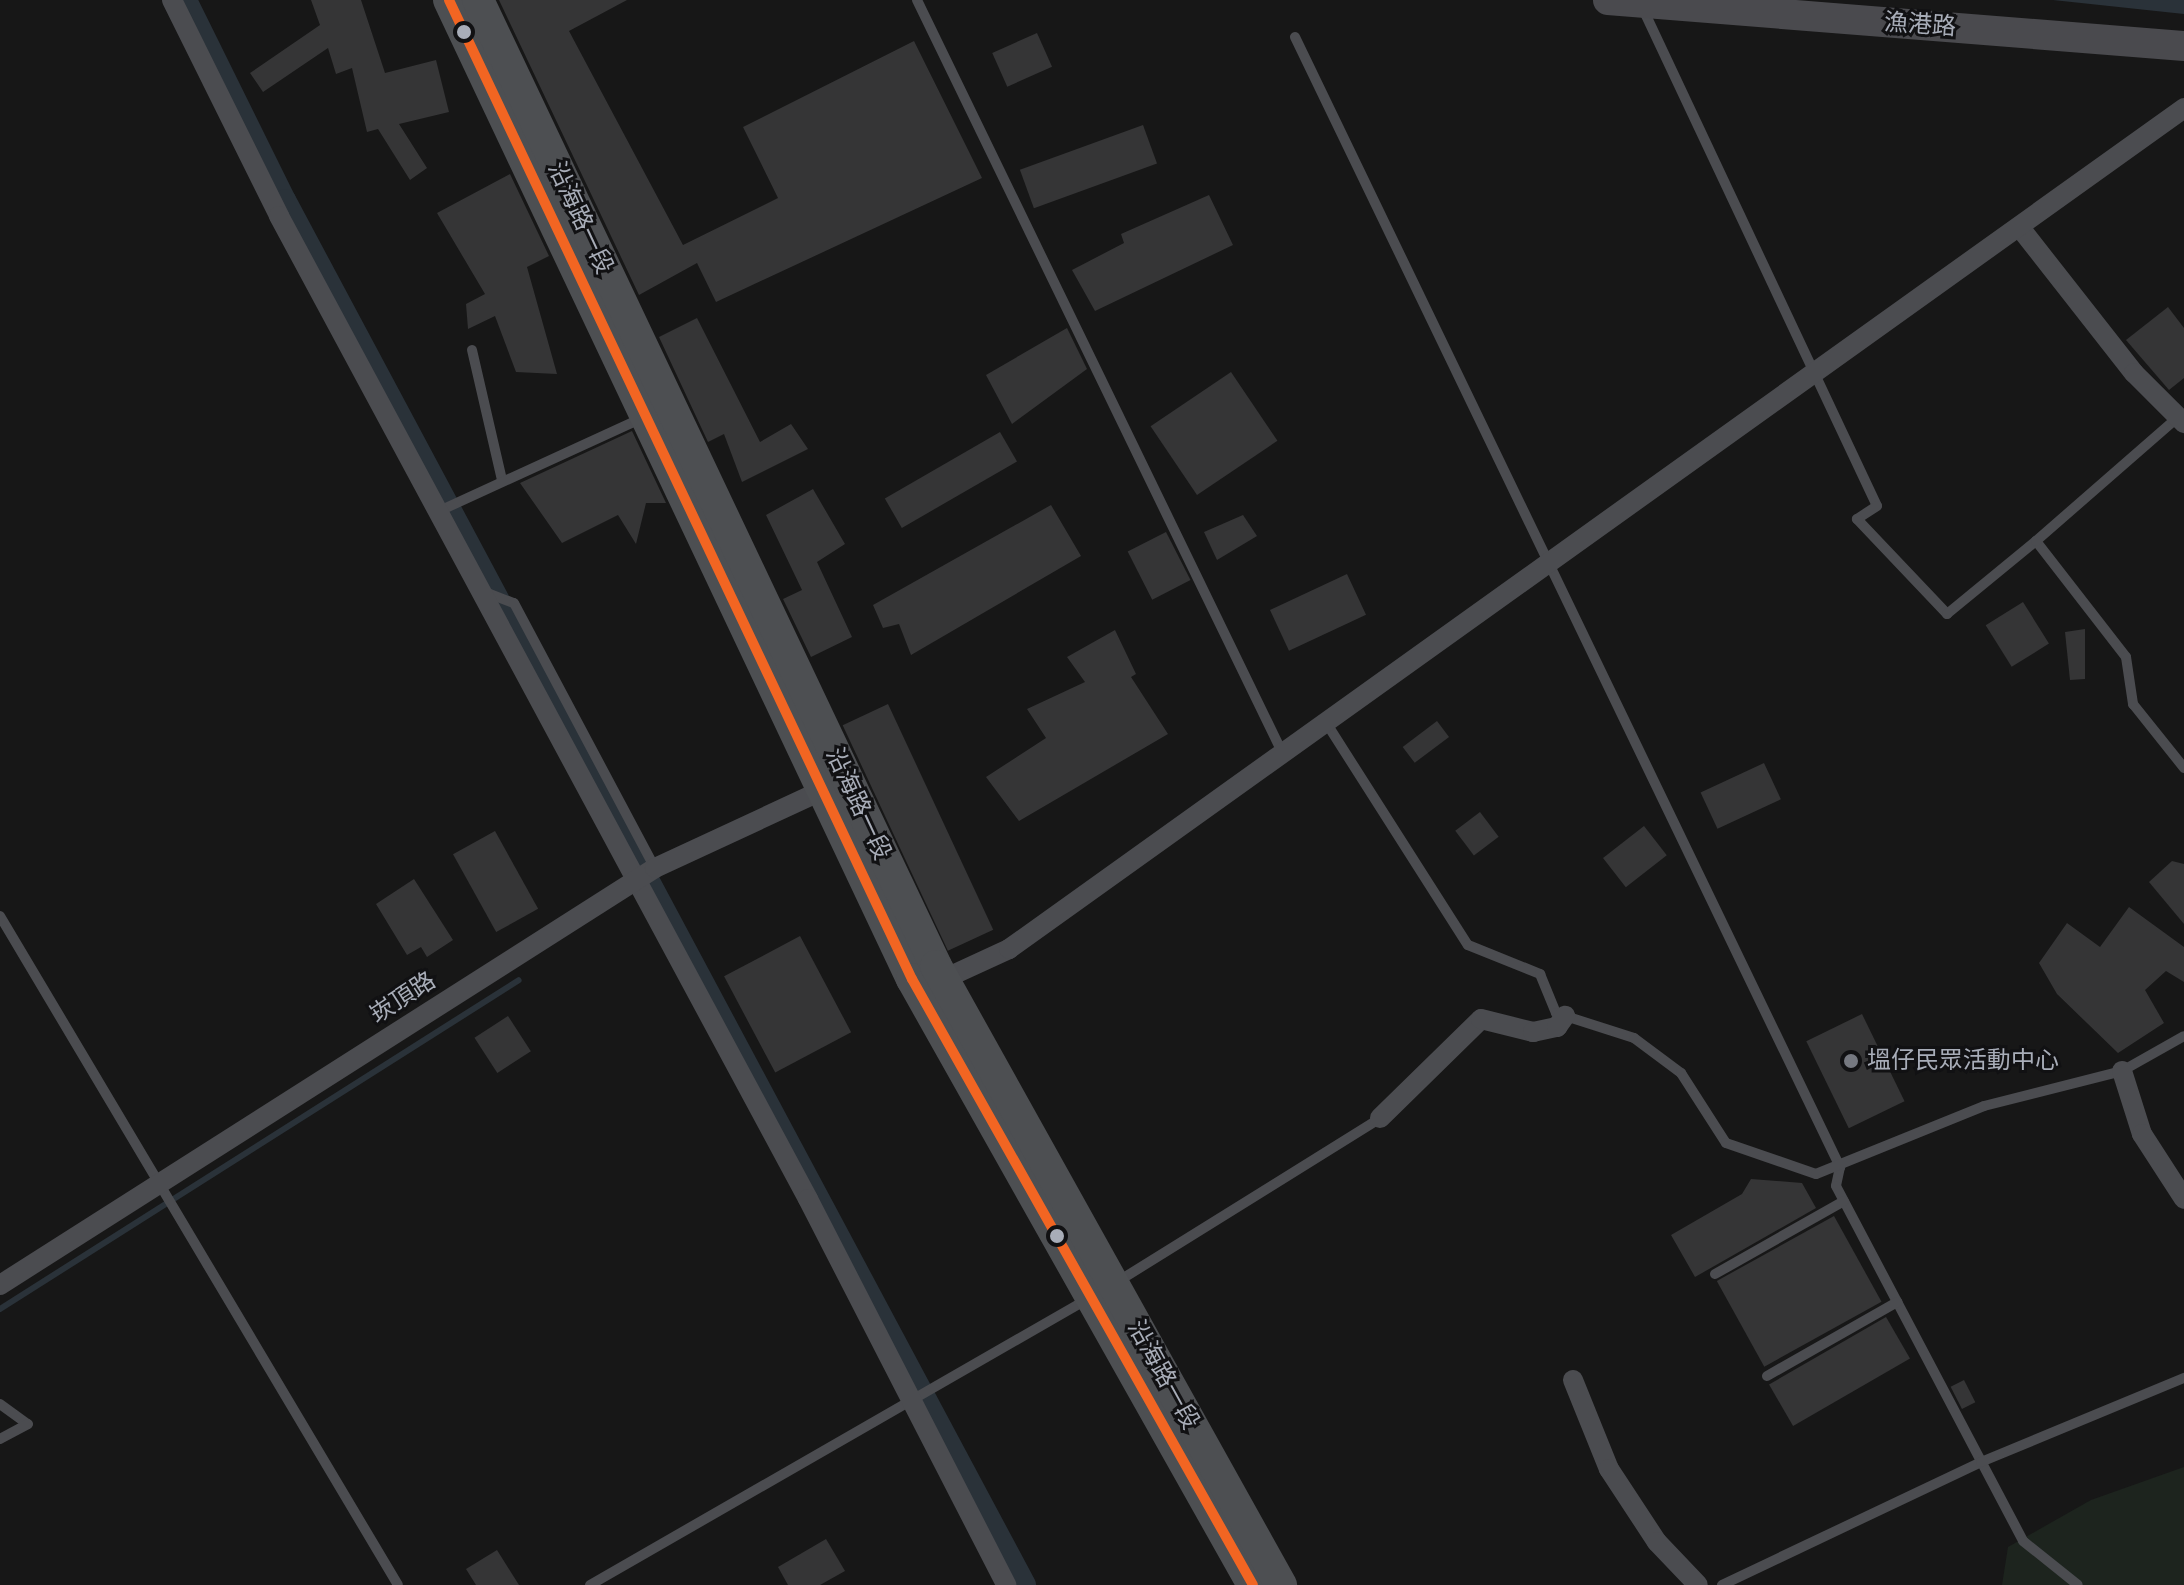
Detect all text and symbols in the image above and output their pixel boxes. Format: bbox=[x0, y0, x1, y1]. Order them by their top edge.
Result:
street label: 漁港路 bbox=[1883, 8, 1957, 42]
unlabelled marker bbox=[456, 24, 472, 40]
street label: 沿海路一段 bbox=[542, 158, 618, 278]
street label: 沿海路一段 bbox=[820, 744, 896, 864]
street label: 崁頂路 bbox=[365, 966, 441, 1030]
place label: 塭仔民眾活動中心 bbox=[1867, 1047, 2059, 1075]
marker: 塭仔民眾活動中心 bbox=[1842, 1052, 1860, 1070]
unlabelled marker bbox=[1049, 1228, 1065, 1244]
street label: 沿海路一段 bbox=[1121, 1316, 1205, 1434]

